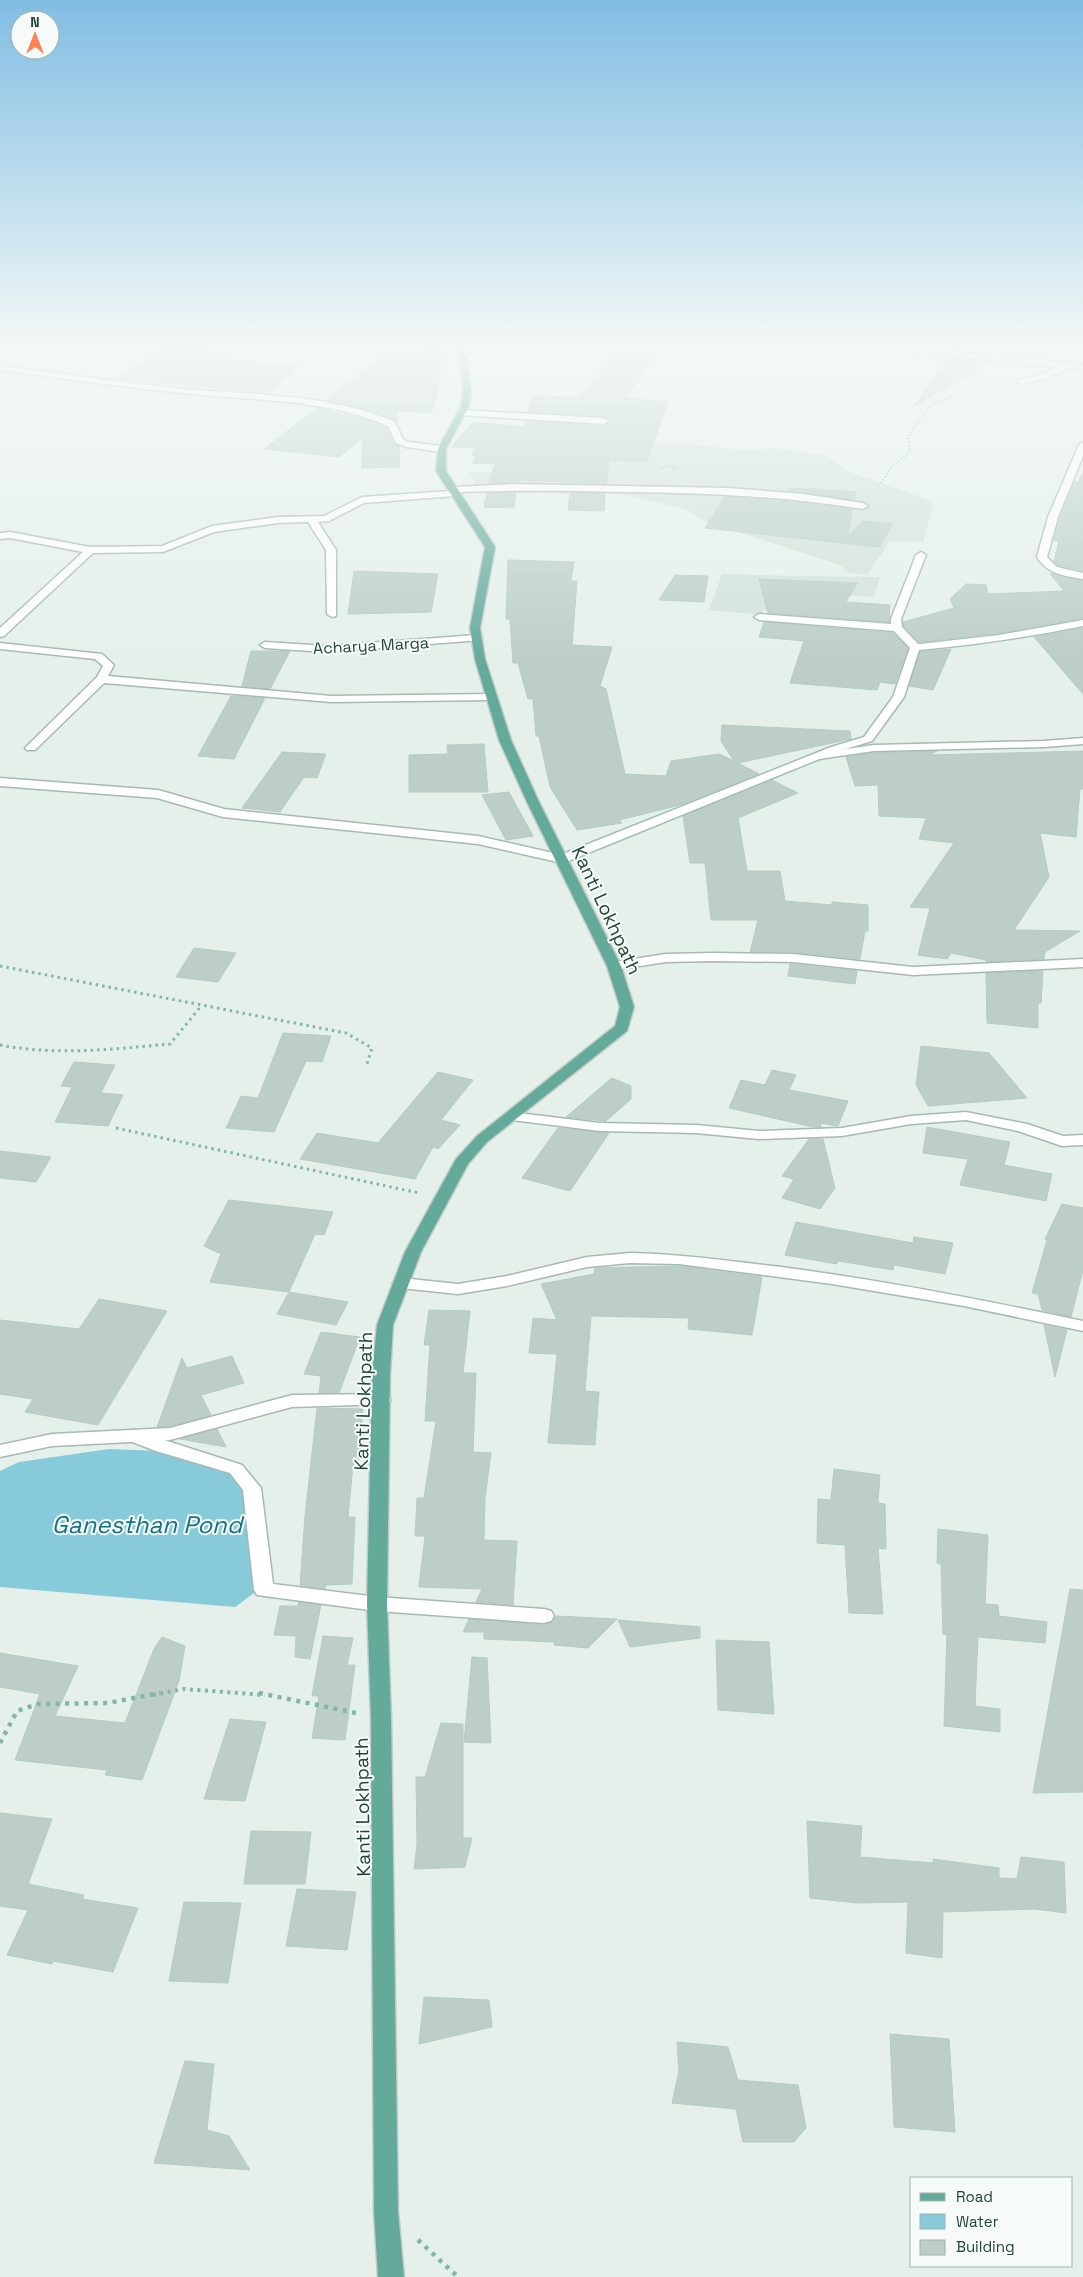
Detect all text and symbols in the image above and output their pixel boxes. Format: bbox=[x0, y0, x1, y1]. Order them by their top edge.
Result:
north arrow bbox=[10, 10, 60, 60]
text: N bbox=[30, 13, 40, 31]
street label: Acharya Marga bbox=[313, 632, 430, 659]
street label: Kanti Lokhpath bbox=[566, 842, 647, 979]
street label: Kanti Lokhpath bbox=[349, 1331, 378, 1471]
water label: Ganesthan Pond bbox=[52, 1509, 245, 1540]
street label: Kanti Lokhpath bbox=[349, 1737, 376, 1877]
legend bbox=[910, 2177, 1073, 2267]
text: Road bbox=[956, 2187, 993, 2206]
text: Water bbox=[956, 2212, 999, 2231]
text: Building bbox=[956, 2237, 1015, 2256]

